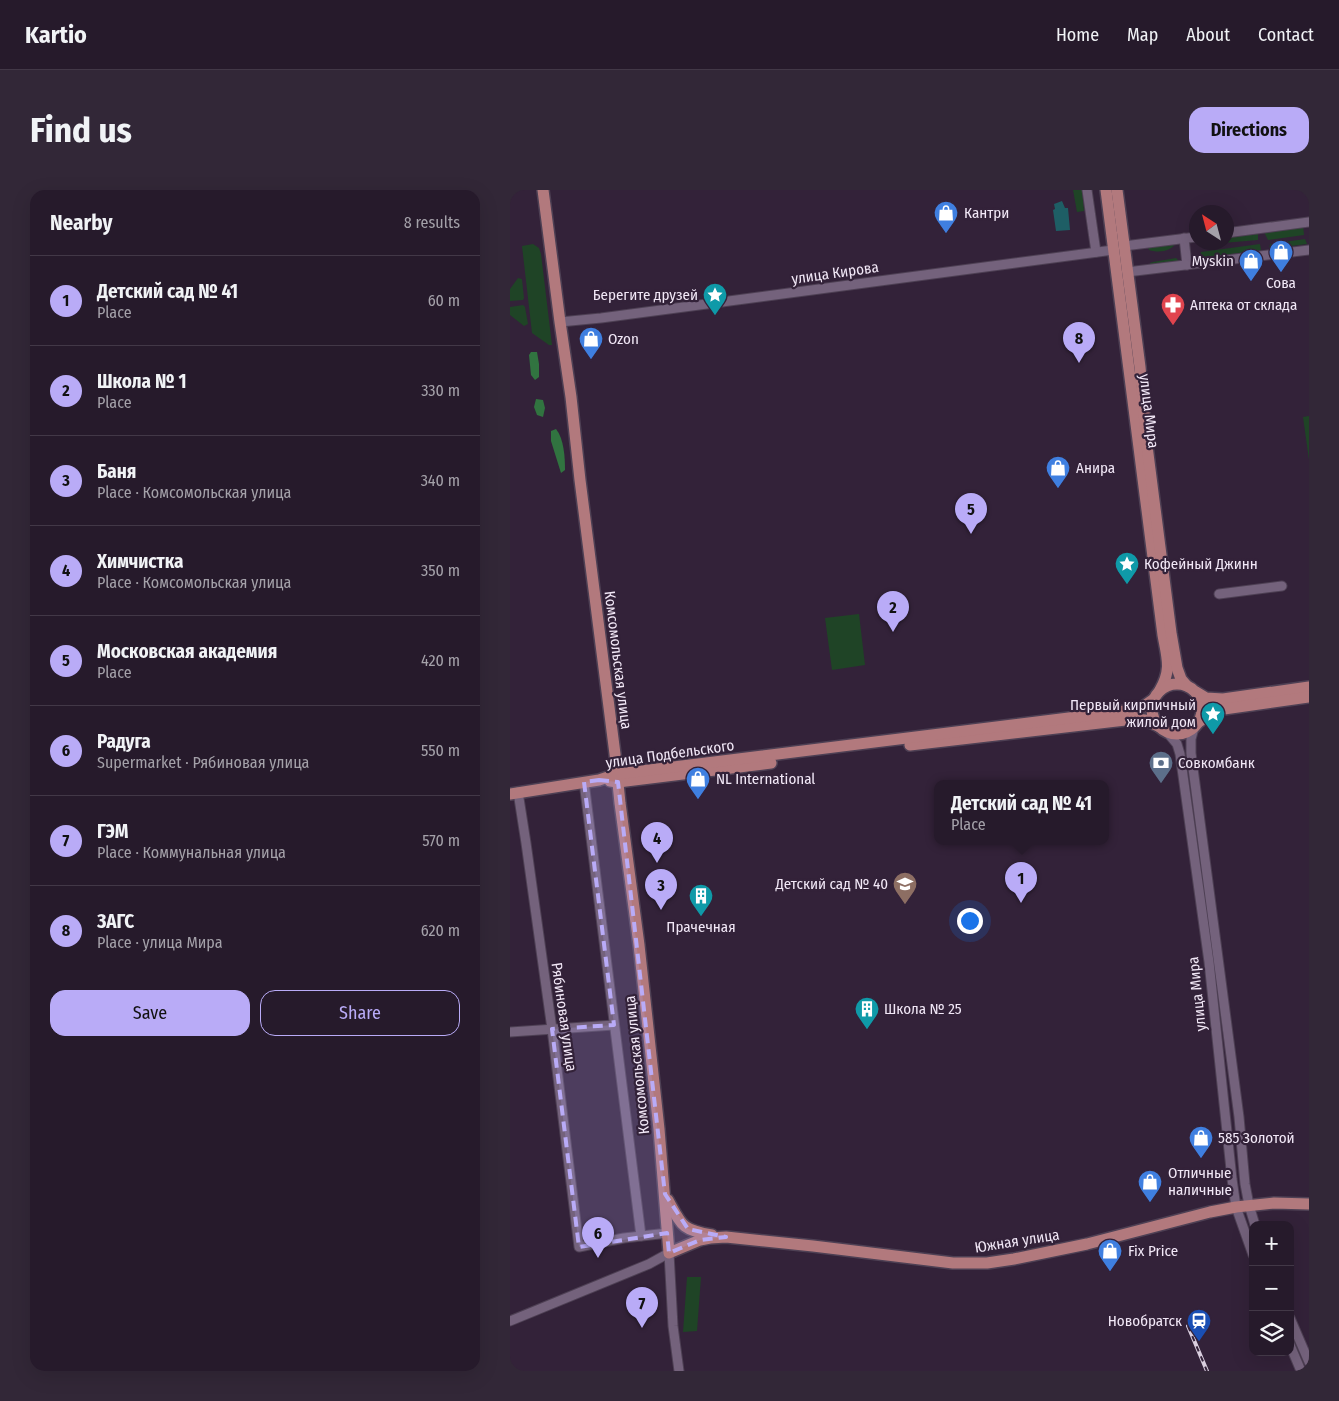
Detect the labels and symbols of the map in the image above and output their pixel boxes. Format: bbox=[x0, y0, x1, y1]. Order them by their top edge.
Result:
shop icon: Кантри bbox=[933, 200, 959, 234]
place label: Кантри bbox=[964, 204, 1009, 222]
north arrow bbox=[1189, 205, 1234, 250]
shop icon: Сова bbox=[1268, 239, 1294, 273]
shop icon: Myskin bbox=[1238, 248, 1264, 282]
place label: Myskin bbox=[1192, 252, 1234, 270]
street label: улица Кирова bbox=[790, 258, 880, 288]
place label: Сова bbox=[1266, 274, 1296, 292]
place icon: Берегите друзей bbox=[702, 282, 728, 316]
place label: Берегите друзей bbox=[593, 286, 698, 304]
pharmacy icon: Аптека от склада bbox=[1160, 292, 1186, 326]
place label: Аптека от склада bbox=[1190, 296, 1297, 314]
pin: 8 bbox=[1063, 322, 1095, 363]
shop icon: Ozon bbox=[578, 326, 604, 360]
place label: Ozon bbox=[608, 330, 639, 348]
street label: улица Мира bbox=[1135, 373, 1163, 449]
shop icon: Анира bbox=[1045, 455, 1071, 489]
place label: Анира bbox=[1076, 459, 1115, 477]
pin: 5 bbox=[955, 493, 987, 534]
place icon: Кофейный Джинн bbox=[1114, 551, 1140, 585]
place label: Кофейный Джинн bbox=[1144, 555, 1258, 573]
street label: Комсомольская улица bbox=[601, 590, 635, 730]
pin: 2 bbox=[877, 591, 909, 632]
place label: Первый кирпичный жилой дом bbox=[1070, 696, 1196, 731]
place icon: Первый кирпичный жилой дом bbox=[1200, 701, 1226, 735]
street label: улица Подбельского bbox=[605, 736, 736, 772]
bank icon: Совкомбанк bbox=[1148, 750, 1174, 784]
place label: Совкомбанк bbox=[1178, 754, 1255, 772]
shop icon: NL International bbox=[685, 766, 711, 800]
place label: NL International bbox=[716, 770, 815, 788]
pin: 4 bbox=[641, 822, 673, 863]
pin: 1 bbox=[1005, 862, 1037, 903]
pin: 3 bbox=[645, 869, 677, 910]
school or university icon: Детский сад № 40 bbox=[892, 871, 918, 905]
place label: Детский сад № 40 bbox=[774, 875, 888, 893]
building icon: Прачечная bbox=[688, 883, 714, 917]
your location bbox=[957, 908, 983, 934]
place label: Прачечная bbox=[666, 918, 736, 936]
street label: улица Мира bbox=[1184, 956, 1210, 1032]
street label: Рябиновая улица bbox=[547, 961, 581, 1073]
street label: Комсомольская улица bbox=[621, 995, 653, 1135]
building icon: Школа № 25 bbox=[854, 996, 880, 1030]
place label: Школа № 25 bbox=[884, 1000, 962, 1018]
shop icon: 585 Золотой bbox=[1188, 1125, 1214, 1159]
place label: 585 Золотой bbox=[1218, 1129, 1295, 1147]
place label: Отличные наличные bbox=[1168, 1164, 1232, 1199]
shop icon: Отличные наличные bbox=[1137, 1169, 1163, 1203]
pin: 6 bbox=[582, 1217, 614, 1258]
street label: Южная улица bbox=[973, 1225, 1061, 1257]
shop icon: Fix Price bbox=[1097, 1238, 1123, 1272]
place label: Fix Price bbox=[1128, 1242, 1178, 1260]
pin: 7 bbox=[626, 1287, 658, 1328]
station icon: Новобратск bbox=[1186, 1308, 1212, 1342]
place label: Новобратск bbox=[1108, 1312, 1182, 1330]

